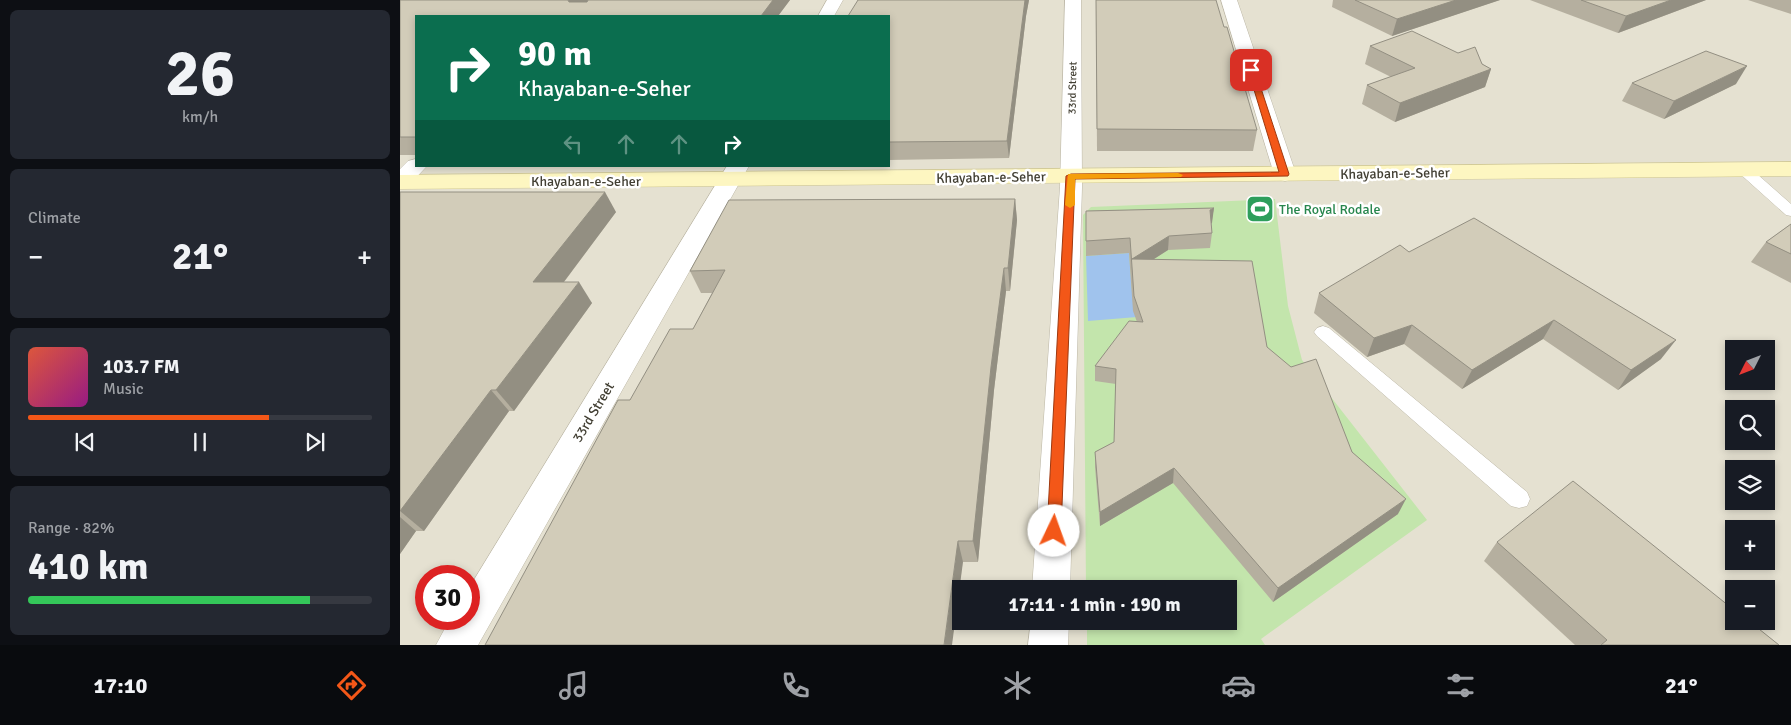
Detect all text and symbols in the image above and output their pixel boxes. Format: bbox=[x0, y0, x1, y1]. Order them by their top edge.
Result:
text: 90 m bbox=[518, 32, 592, 75]
text: 26 bbox=[165, 34, 235, 114]
icon: right bbox=[435, 35, 500, 100]
pin bbox=[1230, 49, 1272, 91]
icon: arrive bbox=[1237, 56, 1265, 84]
street label: 33rd Street bbox=[1066, 61, 1079, 114]
text: Khayaban-e-Seher bbox=[518, 75, 691, 102]
text: km/h bbox=[182, 107, 218, 127]
icon: left bbox=[559, 130, 587, 158]
icon: ahead bbox=[612, 130, 640, 158]
icon: ahead bbox=[665, 130, 693, 158]
icon: right bbox=[718, 130, 746, 158]
street label: Khayaban-e-Seher bbox=[1340, 164, 1451, 183]
street label: Khayaban-e-Seher bbox=[936, 168, 1047, 187]
street label: Khayaban-e-Seher bbox=[531, 173, 642, 190]
sports icon: The Royal Rodale bbox=[1245, 194, 1275, 224]
place label: The Royal Rodale bbox=[1279, 201, 1381, 218]
text: Climate bbox=[28, 208, 81, 228]
text: 21° bbox=[172, 233, 228, 280]
text: − bbox=[28, 240, 43, 274]
text: + bbox=[357, 240, 372, 274]
north arrow bbox=[1725, 340, 1775, 390]
map controls bbox=[1725, 340, 1775, 630]
text: 103.7 FM bbox=[103, 355, 180, 379]
text: Music bbox=[103, 379, 144, 399]
street label: 33rd Street bbox=[569, 379, 618, 445]
button: search bbox=[1725, 400, 1775, 450]
icon: previous bbox=[71, 428, 99, 456]
icon: pause bbox=[186, 428, 214, 456]
icon: next bbox=[301, 428, 329, 456]
button: layers bbox=[1725, 460, 1775, 510]
position arrow bbox=[1027, 504, 1079, 556]
text: Range · 82% bbox=[28, 518, 114, 538]
button: + bbox=[1725, 520, 1775, 570]
text: 410 km bbox=[28, 543, 149, 590]
speed limit sign: 30 bbox=[415, 565, 480, 630]
button: − bbox=[1725, 580, 1775, 630]
text: 17:11 · 1 min · 190 m bbox=[1008, 593, 1181, 617]
icon: directions bbox=[334, 668, 369, 703]
icon: music bbox=[556, 668, 591, 703]
icon: phone bbox=[778, 668, 813, 703]
icon: climate bbox=[1000, 668, 1035, 703]
icon: car bbox=[1221, 668, 1256, 703]
icon: filters bbox=[1443, 668, 1478, 703]
text: 17:10 bbox=[93, 672, 147, 699]
text: 21° bbox=[1665, 672, 1698, 699]

